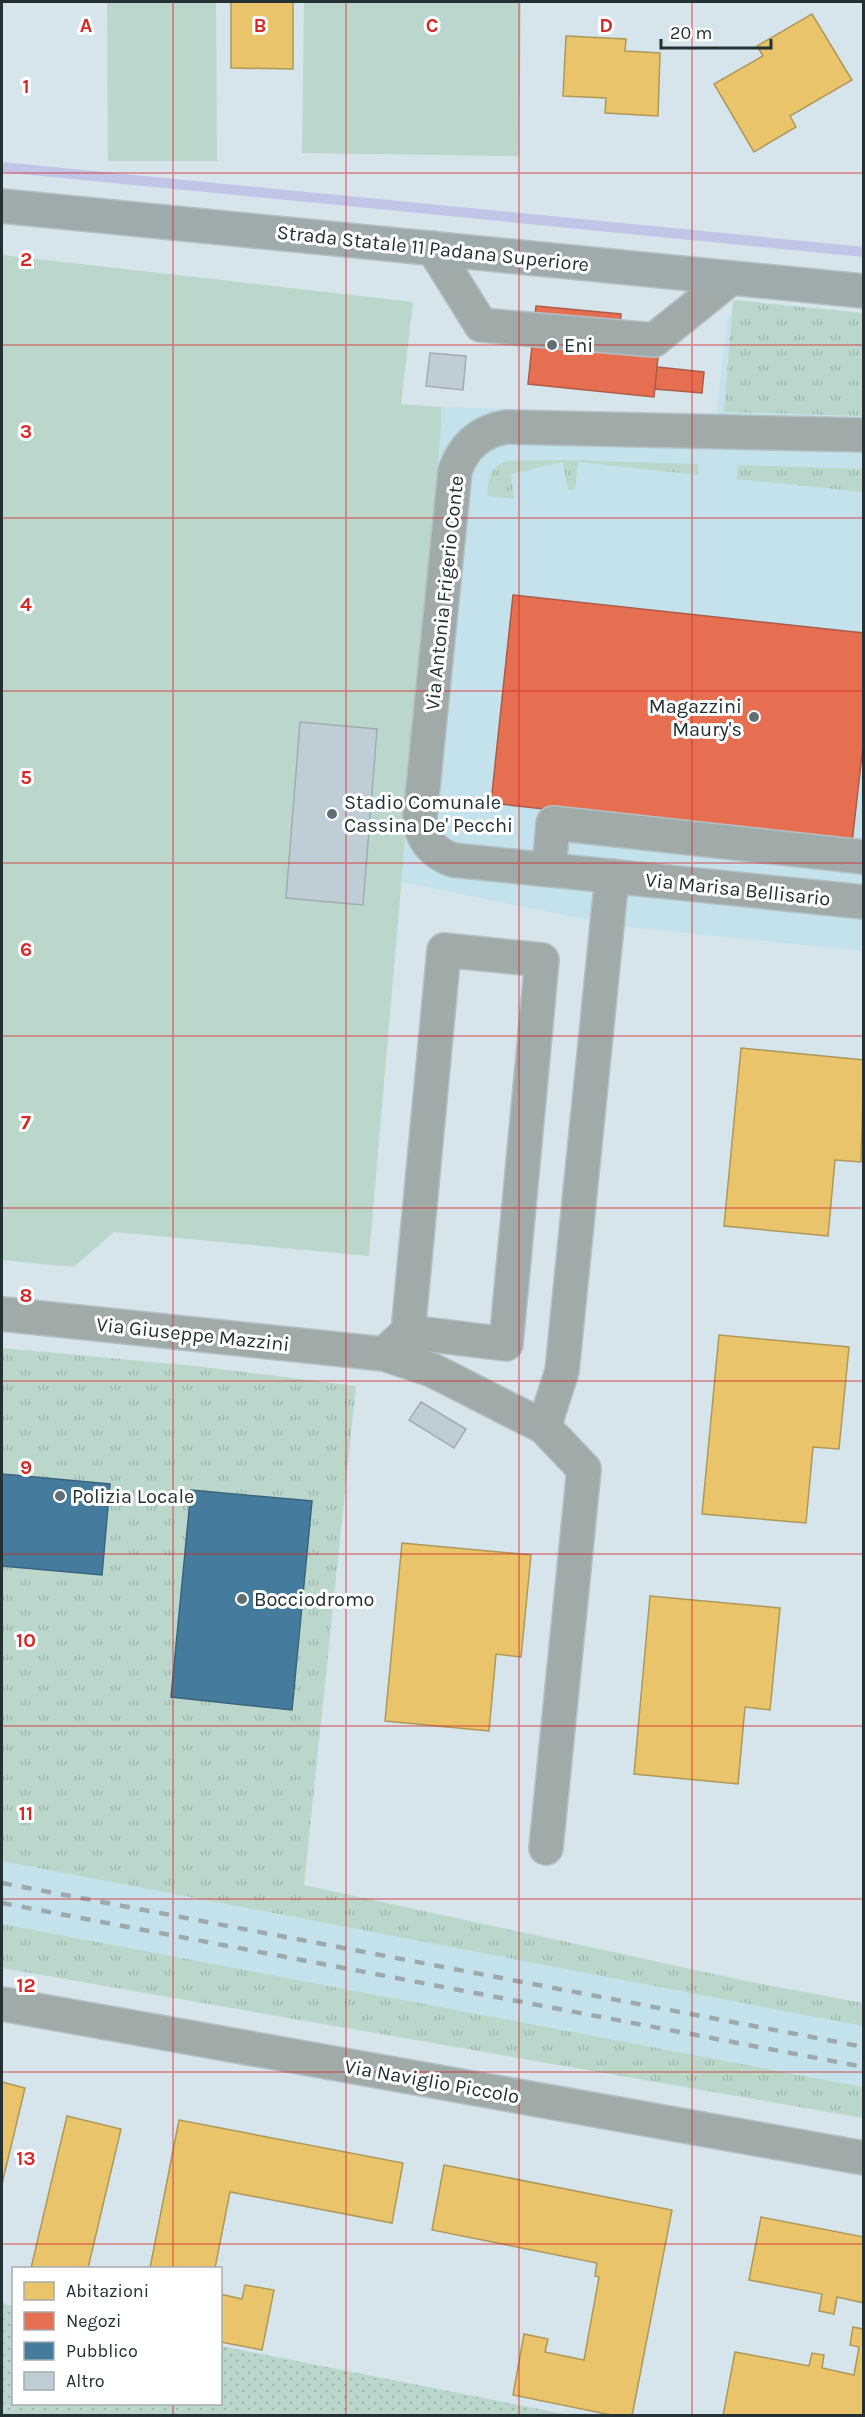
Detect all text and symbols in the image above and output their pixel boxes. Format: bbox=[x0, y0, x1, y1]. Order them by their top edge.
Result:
scale bar bbox=[661, 12, 770, 50]
text: A bbox=[80, 14, 93, 37]
text: B bbox=[254, 14, 266, 37]
text: C bbox=[426, 14, 438, 37]
text: D bbox=[599, 14, 613, 37]
text: 20 m bbox=[670, 22, 712, 44]
text: 1 bbox=[22, 75, 30, 98]
street label: Strada Statale 11 Padana Superiore bbox=[276, 221, 590, 276]
text: 2 bbox=[20, 248, 32, 271]
place label: Eni bbox=[564, 334, 593, 357]
marker: Eni bbox=[545, 338, 559, 352]
text: 3 bbox=[20, 420, 32, 443]
street label: Via Antonia Frigerio Conte bbox=[421, 475, 468, 712]
text: 4 bbox=[20, 593, 32, 616]
place label: Magazzini Maury's bbox=[649, 695, 742, 741]
marker: Magazzini Maury's bbox=[747, 710, 761, 724]
text: 5 bbox=[20, 766, 32, 789]
place label: Stadio Comunale Cassina De' Pecchi bbox=[344, 791, 513, 837]
marker: Stadio Comunale Cassina De' Pecchi bbox=[325, 807, 339, 821]
street label: Via Marisa Bellisario bbox=[644, 868, 832, 911]
text: 6 bbox=[20, 938, 32, 961]
text: 7 bbox=[21, 1111, 31, 1134]
text: 8 bbox=[20, 1284, 32, 1307]
street label: Via Giuseppe Mazzini bbox=[95, 1313, 291, 1356]
text: 9 bbox=[20, 1456, 32, 1479]
place label: Polizia Locale bbox=[72, 1485, 194, 1508]
marker: Polizia Locale bbox=[53, 1489, 67, 1503]
place label: Bocciodromo bbox=[254, 1588, 375, 1611]
marker: Bocciodromo bbox=[235, 1592, 249, 1606]
text: 10 bbox=[16, 1629, 36, 1652]
text: 11 bbox=[19, 1802, 33, 1825]
text: 12 bbox=[16, 1974, 36, 1997]
street label: Via Naviglio Piccolo bbox=[343, 2055, 521, 2108]
text: 13 bbox=[16, 2147, 36, 2170]
legend bbox=[12, 2267, 222, 2405]
text: Abitazioni bbox=[66, 2280, 149, 2302]
text: Negozi bbox=[66, 2310, 121, 2332]
text: Pubblico bbox=[66, 2340, 138, 2362]
text: Altro bbox=[66, 2370, 105, 2392]

